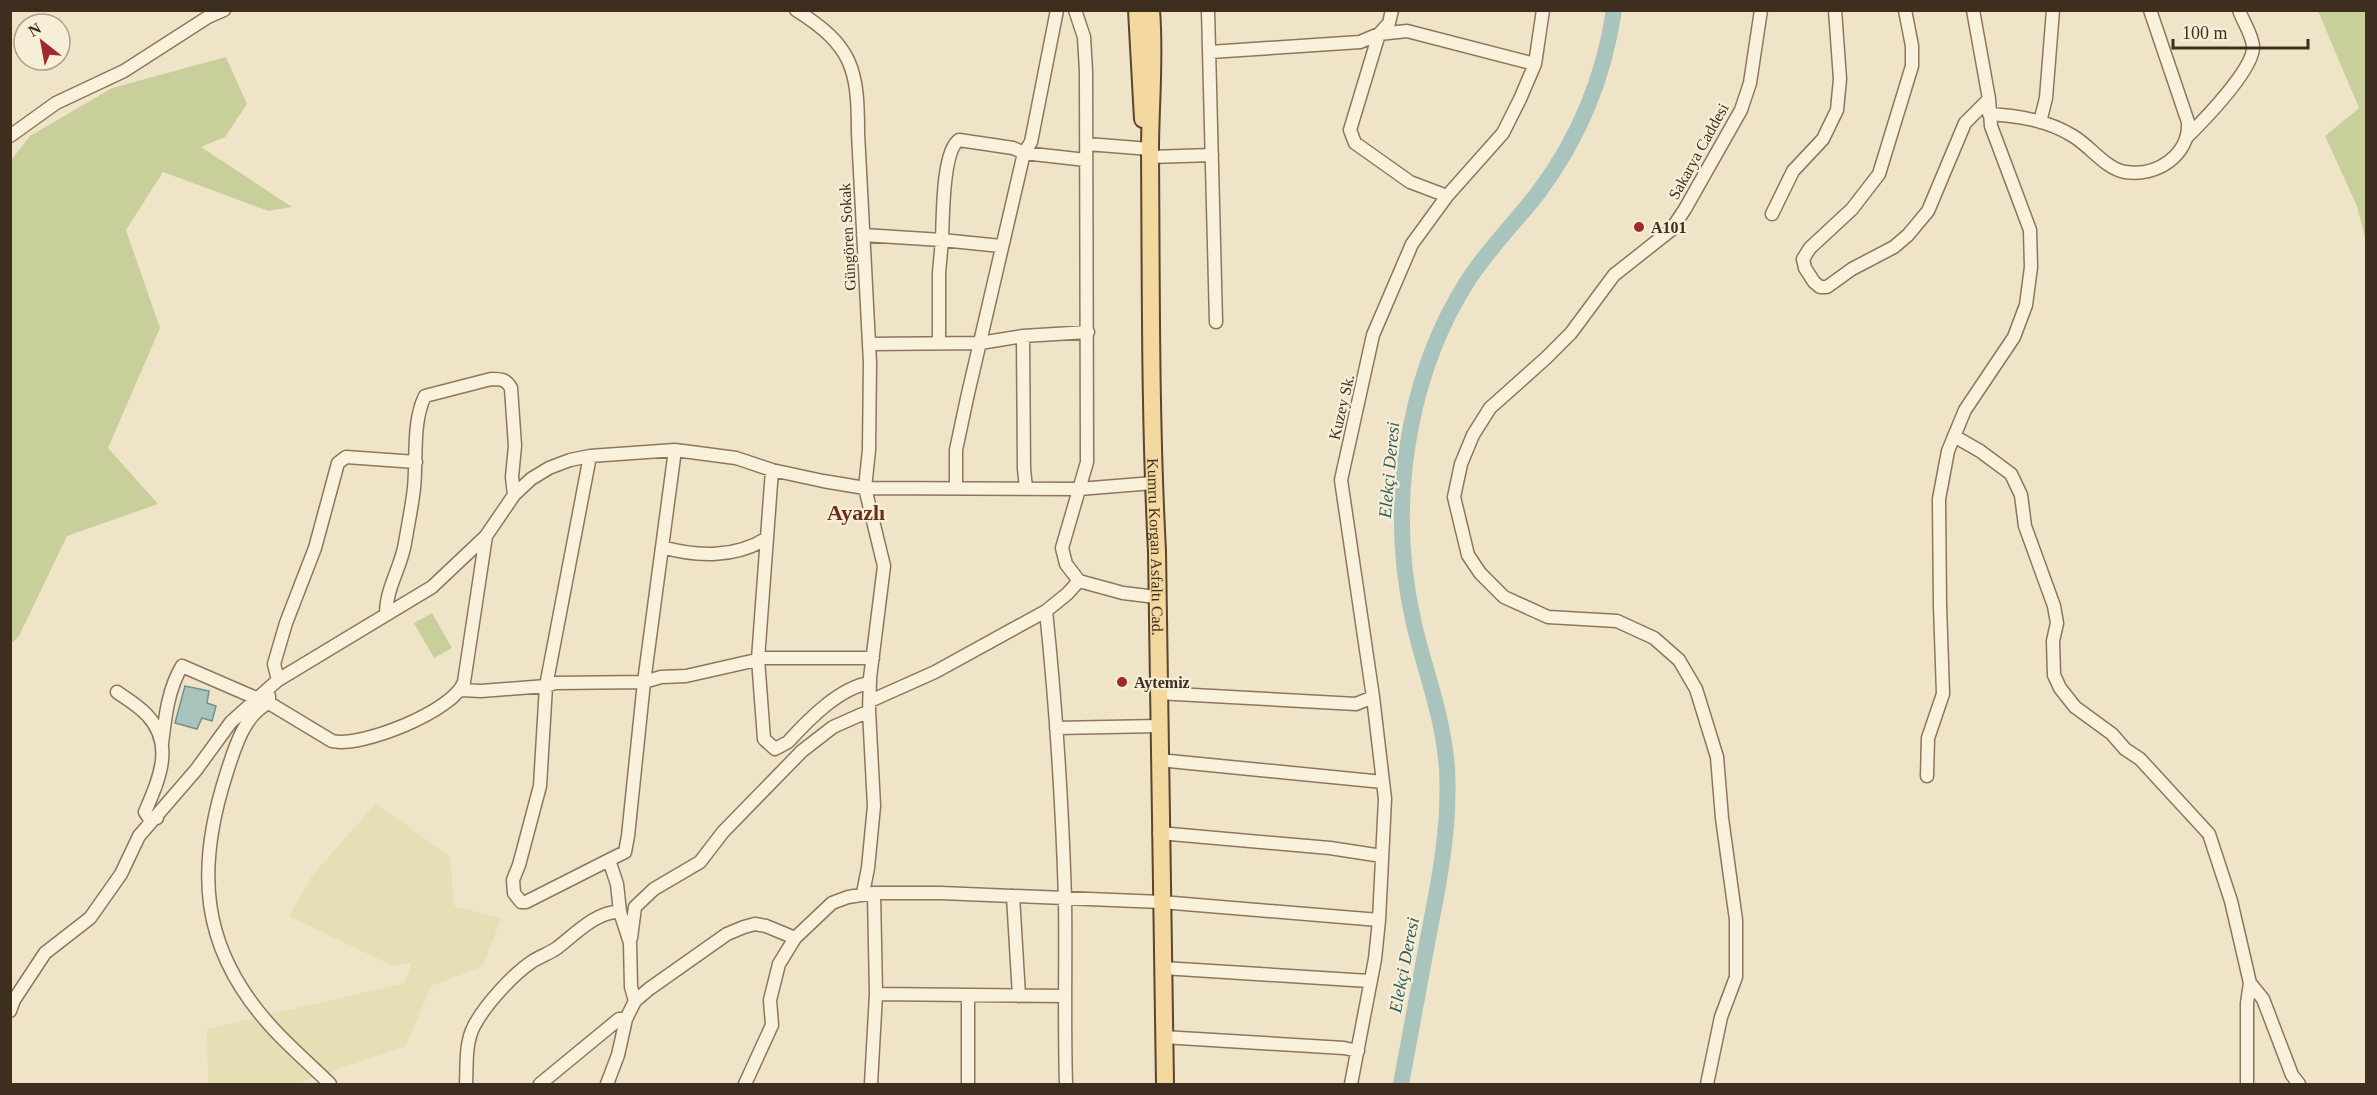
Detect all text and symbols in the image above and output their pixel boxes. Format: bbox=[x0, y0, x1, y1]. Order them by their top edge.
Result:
north arrow bbox=[12, 12, 72, 72]
scale bar bbox=[2173, 12, 2308, 50]
text: N bbox=[25, 19, 44, 40]
text: 100 m bbox=[2182, 23, 2228, 43]
street label: Sakarya Caddesi bbox=[1665, 100, 1733, 203]
street label: Güngören Sokak bbox=[836, 183, 860, 291]
place label: A101 bbox=[1651, 219, 1687, 236]
marker: A101 bbox=[1632, 220, 1646, 234]
street label: Kuzey Sk. bbox=[1326, 373, 1358, 442]
water label: Elekçi Deresi bbox=[1375, 421, 1403, 520]
street label: Kumru Korgan Asfaltı Cad. bbox=[1144, 458, 1166, 636]
district label: Ayazlı bbox=[827, 500, 885, 525]
place label: Aytemiz bbox=[1134, 674, 1190, 692]
marker: Aytemiz bbox=[1115, 675, 1129, 689]
water label: Elekçi Deresi bbox=[1385, 916, 1423, 1015]

